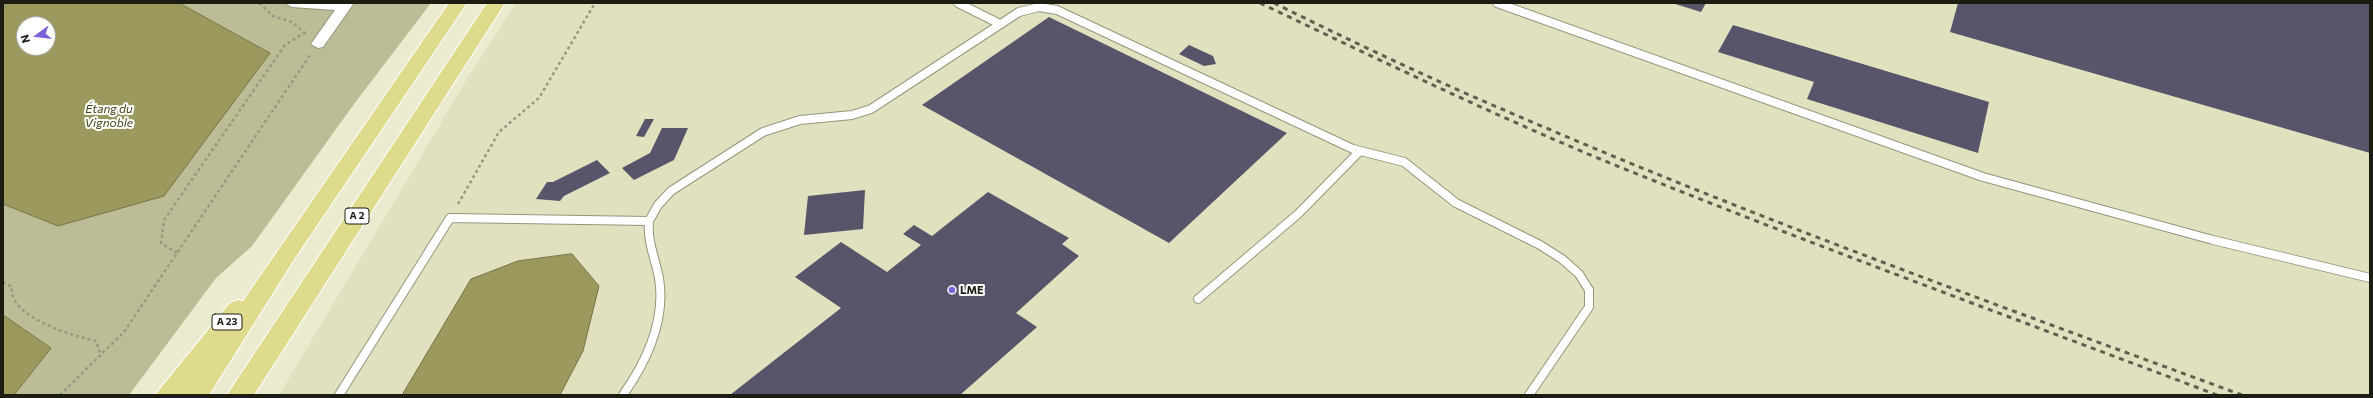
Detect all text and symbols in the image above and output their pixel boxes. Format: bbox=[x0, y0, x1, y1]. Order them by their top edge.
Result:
north arrow bbox=[16, 16, 56, 56]
text: N bbox=[18, 33, 32, 45]
water label: Étang du Vignoble bbox=[85, 102, 133, 130]
road number: A 2 bbox=[345, 208, 369, 224]
place label: LME bbox=[960, 283, 984, 297]
marker: LME bbox=[947, 285, 957, 295]
road number: A 23 bbox=[212, 314, 242, 330]

